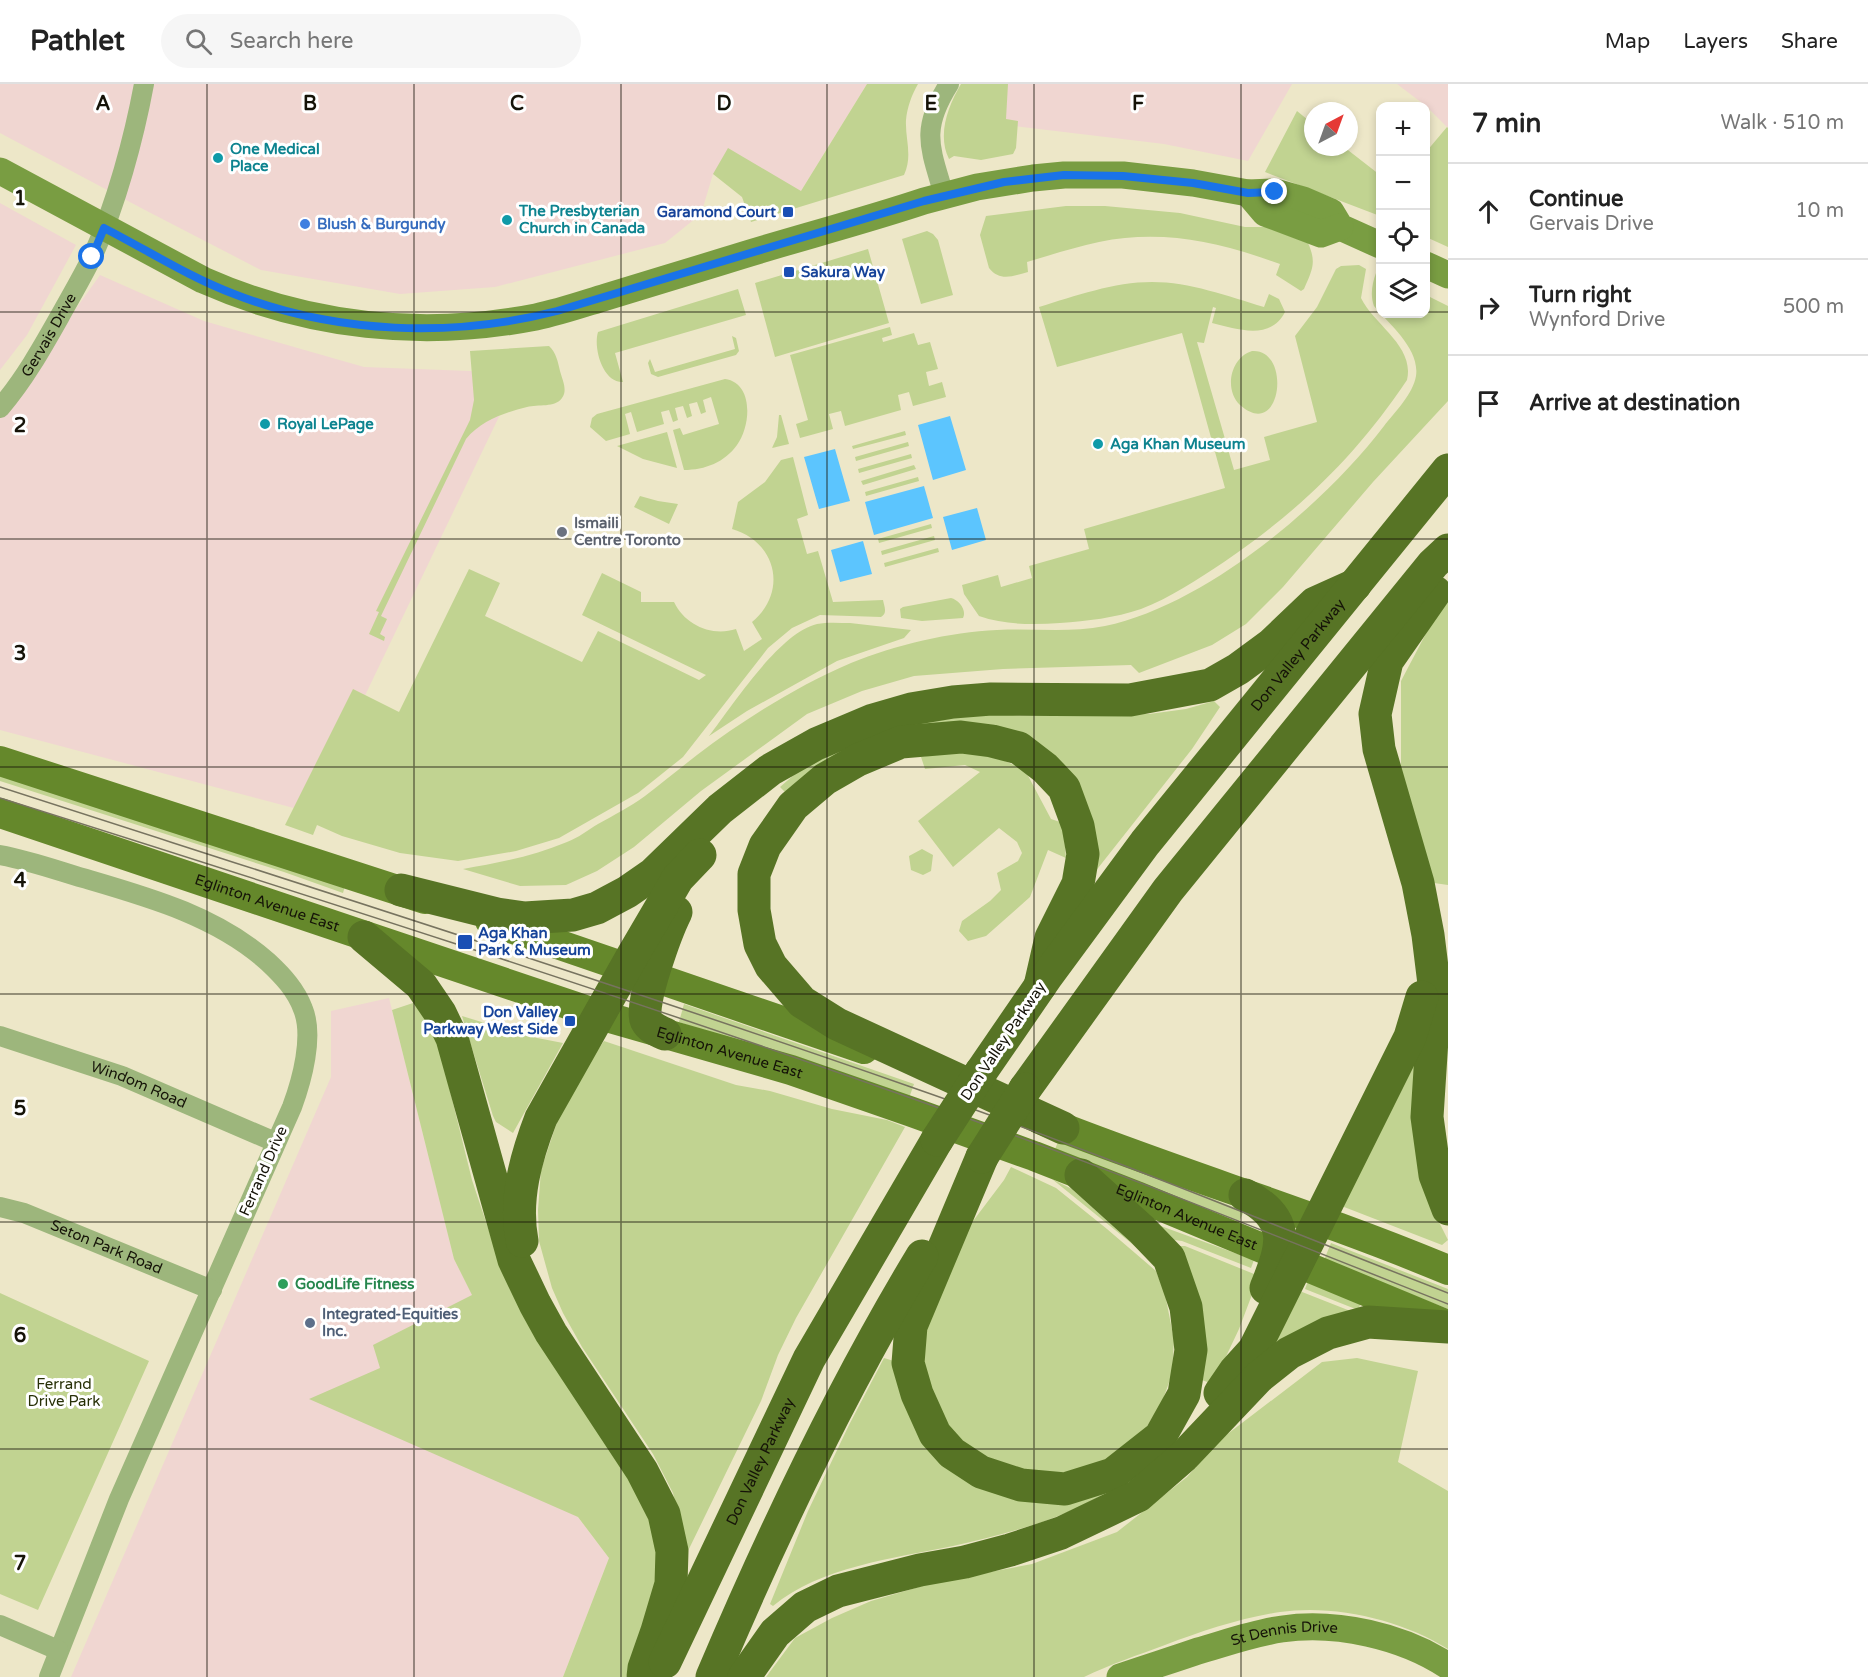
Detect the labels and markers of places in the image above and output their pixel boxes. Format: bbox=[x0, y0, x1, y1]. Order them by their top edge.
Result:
place label: One Medical Place bbox=[230, 140, 320, 175]
marker: One Medical Place bbox=[211, 151, 225, 165]
place label: The Presbyterian Church in Canada bbox=[518, 202, 645, 237]
place label: Garamond Court bbox=[657, 203, 776, 221]
marker: Garamond Court bbox=[781, 205, 795, 219]
marker: The Presbyterian Church in Canada bbox=[500, 213, 514, 227]
place label: Blush & Burgundy bbox=[317, 215, 445, 234]
marker: Blush & Burgundy bbox=[298, 217, 312, 231]
place label: Sakura Way bbox=[801, 263, 885, 282]
marker: Sakura Way bbox=[782, 265, 796, 279]
place label: Royal LePage bbox=[277, 415, 374, 434]
marker: Royal LePage bbox=[258, 417, 272, 431]
place label: Aga Khan Museum bbox=[1110, 435, 1245, 454]
marker: Aga Khan Museum bbox=[1091, 437, 1105, 451]
place label: Ismaili Centre Toronto bbox=[574, 514, 681, 549]
marker: Ismaili Centre Toronto bbox=[555, 525, 569, 539]
place label: Aga Khan Park & Museum bbox=[478, 924, 591, 959]
marker: Aga Khan Park & Museum bbox=[456, 933, 474, 951]
place label: Don Valley Parkway West Side bbox=[423, 1003, 558, 1039]
marker: Don Valley Parkway West Side bbox=[563, 1014, 577, 1028]
place label: GoodLife Fitness bbox=[295, 1275, 414, 1293]
marker: GoodLife Fitness bbox=[276, 1277, 290, 1291]
place label: Integrated-Equities Inc. bbox=[322, 1305, 458, 1340]
marker: Integrated-Equities Inc. bbox=[303, 1316, 317, 1330]

